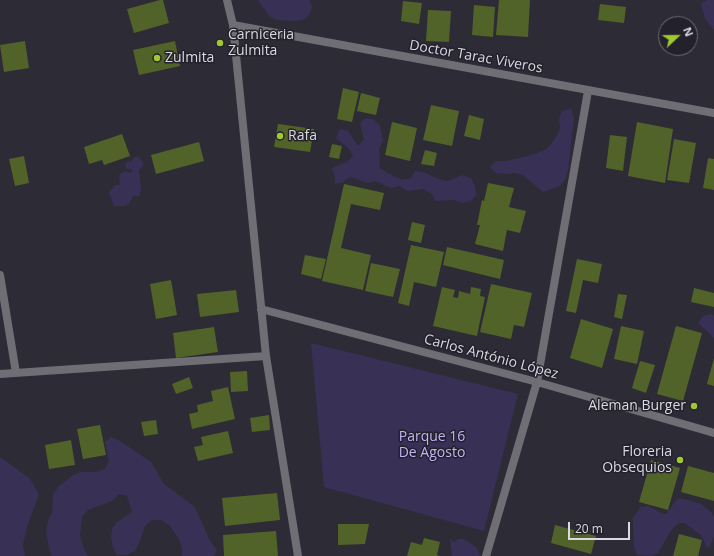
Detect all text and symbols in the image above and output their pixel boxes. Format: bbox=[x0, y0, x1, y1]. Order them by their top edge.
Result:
north arrow bbox=[658, 16, 698, 56]
text: N bbox=[680, 25, 697, 39]
place label: Carniceria Zulmita bbox=[228, 27, 294, 60]
street label: Doctor Tarac Viveros bbox=[408, 37, 544, 77]
marker: Carniceria Zulmita bbox=[215, 38, 225, 48]
place label: Zulmita bbox=[165, 50, 214, 66]
marker: Zulmita bbox=[152, 53, 162, 63]
place label: Rafa bbox=[288, 128, 317, 144]
marker: Rafa bbox=[275, 131, 285, 141]
street label: Carlos António López bbox=[422, 331, 560, 383]
place label: Aleman Burger bbox=[588, 398, 686, 414]
marker: Aleman Burger bbox=[689, 401, 699, 411]
park label: Parque 16 De Agosto bbox=[399, 429, 465, 462]
place label: Floreria Obsequios bbox=[602, 444, 672, 476]
marker: Floreria Obsequios bbox=[675, 455, 685, 465]
scale bar bbox=[570, 514, 632, 540]
text: 20 m bbox=[575, 520, 603, 537]

